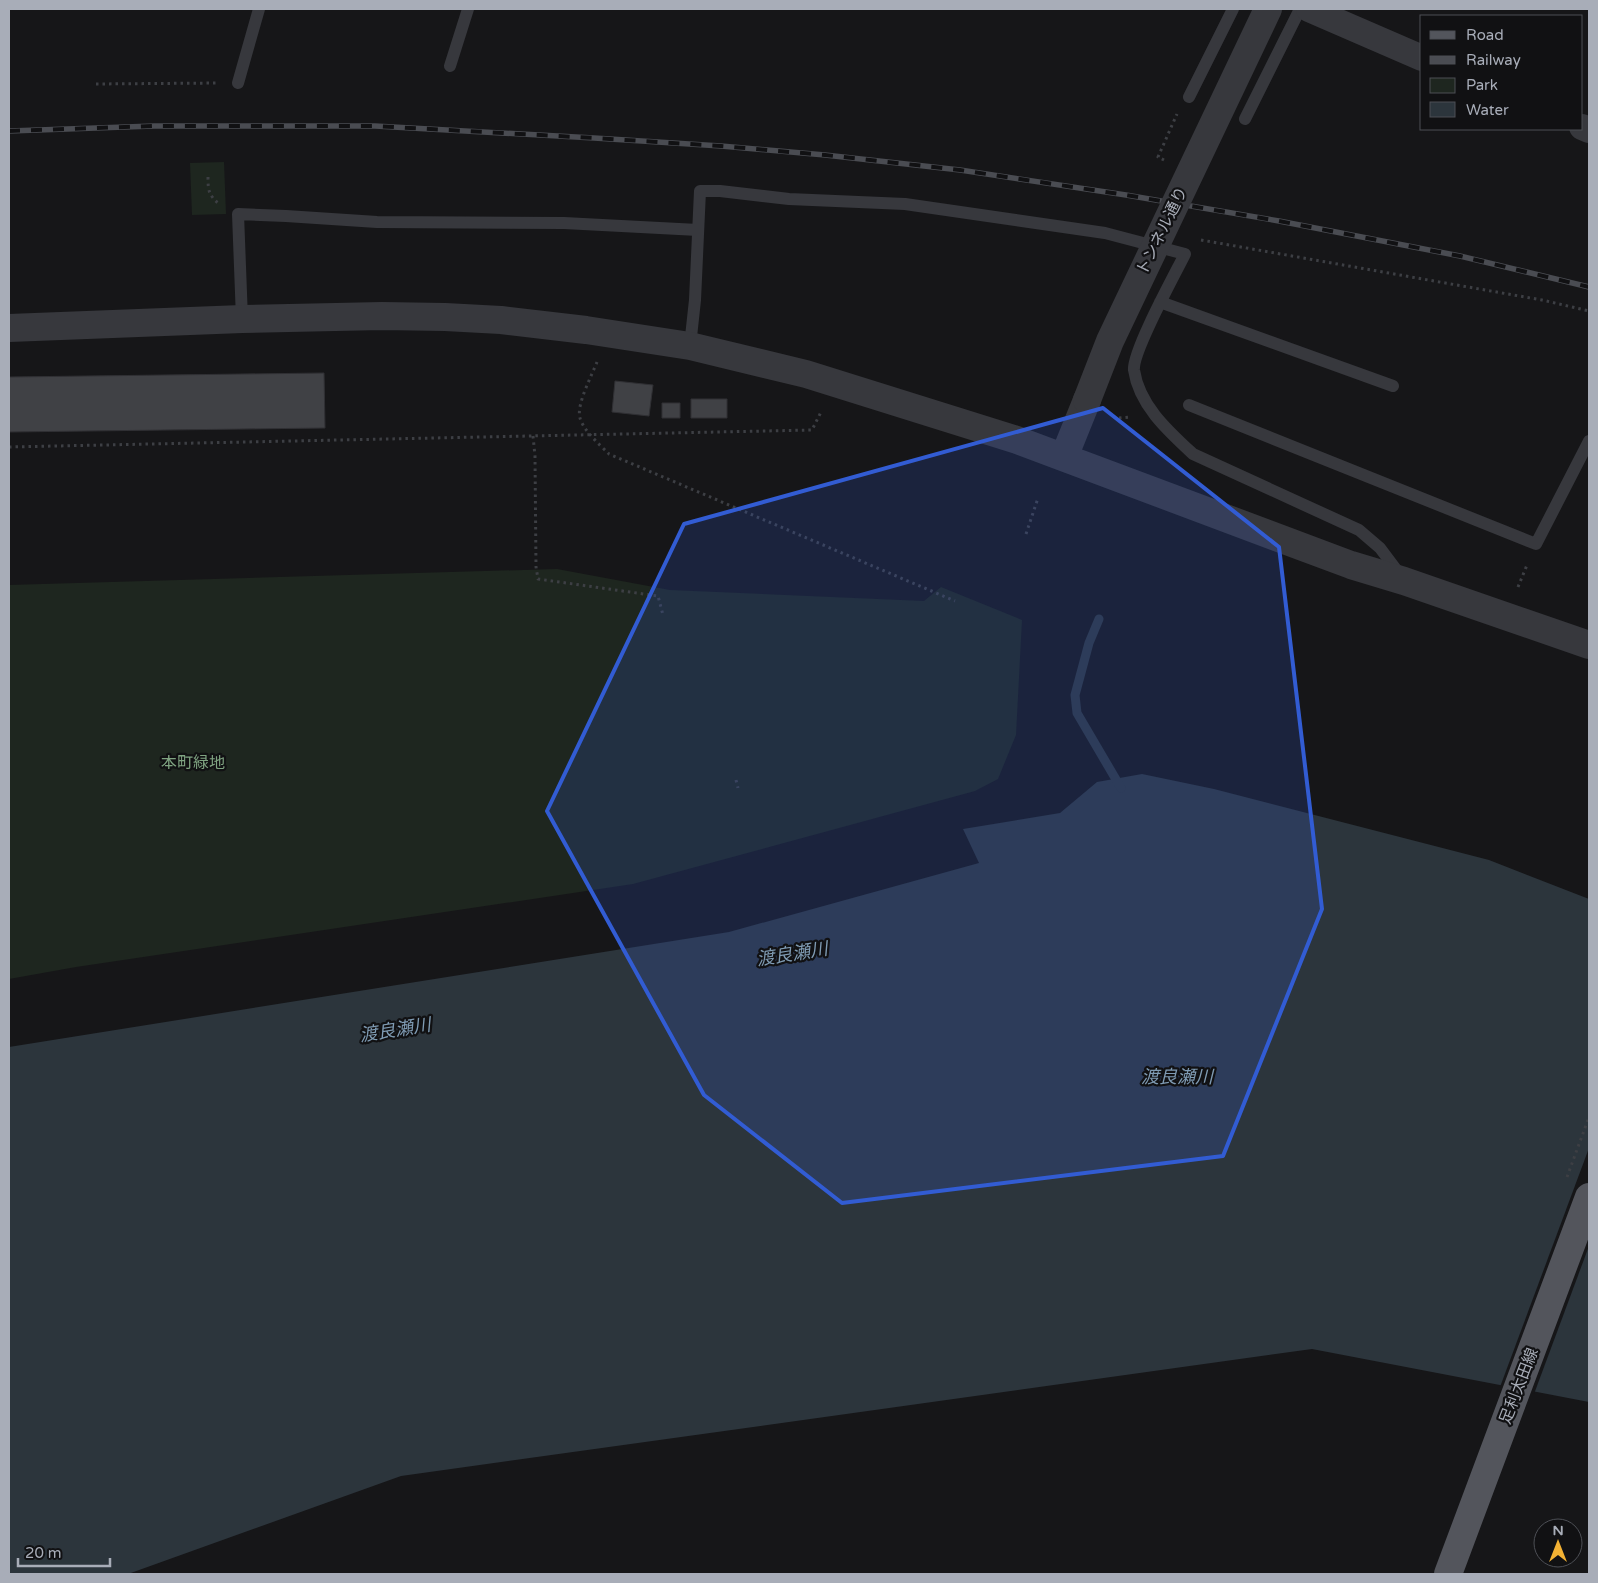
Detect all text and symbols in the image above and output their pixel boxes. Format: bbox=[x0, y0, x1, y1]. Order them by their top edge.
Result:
legend bbox=[1420, 15, 1583, 130]
text: Road bbox=[1466, 26, 1504, 44]
text: Railway bbox=[1466, 51, 1521, 69]
text: Park bbox=[1466, 76, 1498, 94]
text: Water bbox=[1466, 101, 1509, 119]
street label: トンネル通り bbox=[1132, 184, 1192, 278]
park label: 本町緑地 bbox=[161, 753, 225, 773]
water label: 渡良瀬川 bbox=[755, 937, 831, 970]
water label: 渡良瀬川 bbox=[358, 1013, 434, 1046]
water label: 渡良瀬川 bbox=[1141, 1066, 1215, 1088]
street label: 足利太田線 bbox=[1495, 1345, 1543, 1427]
north arrow bbox=[1533, 1518, 1583, 1568]
text: N bbox=[1552, 1522, 1564, 1539]
scale bar bbox=[18, 1536, 110, 1568]
text: 20 m bbox=[25, 1544, 62, 1562]

